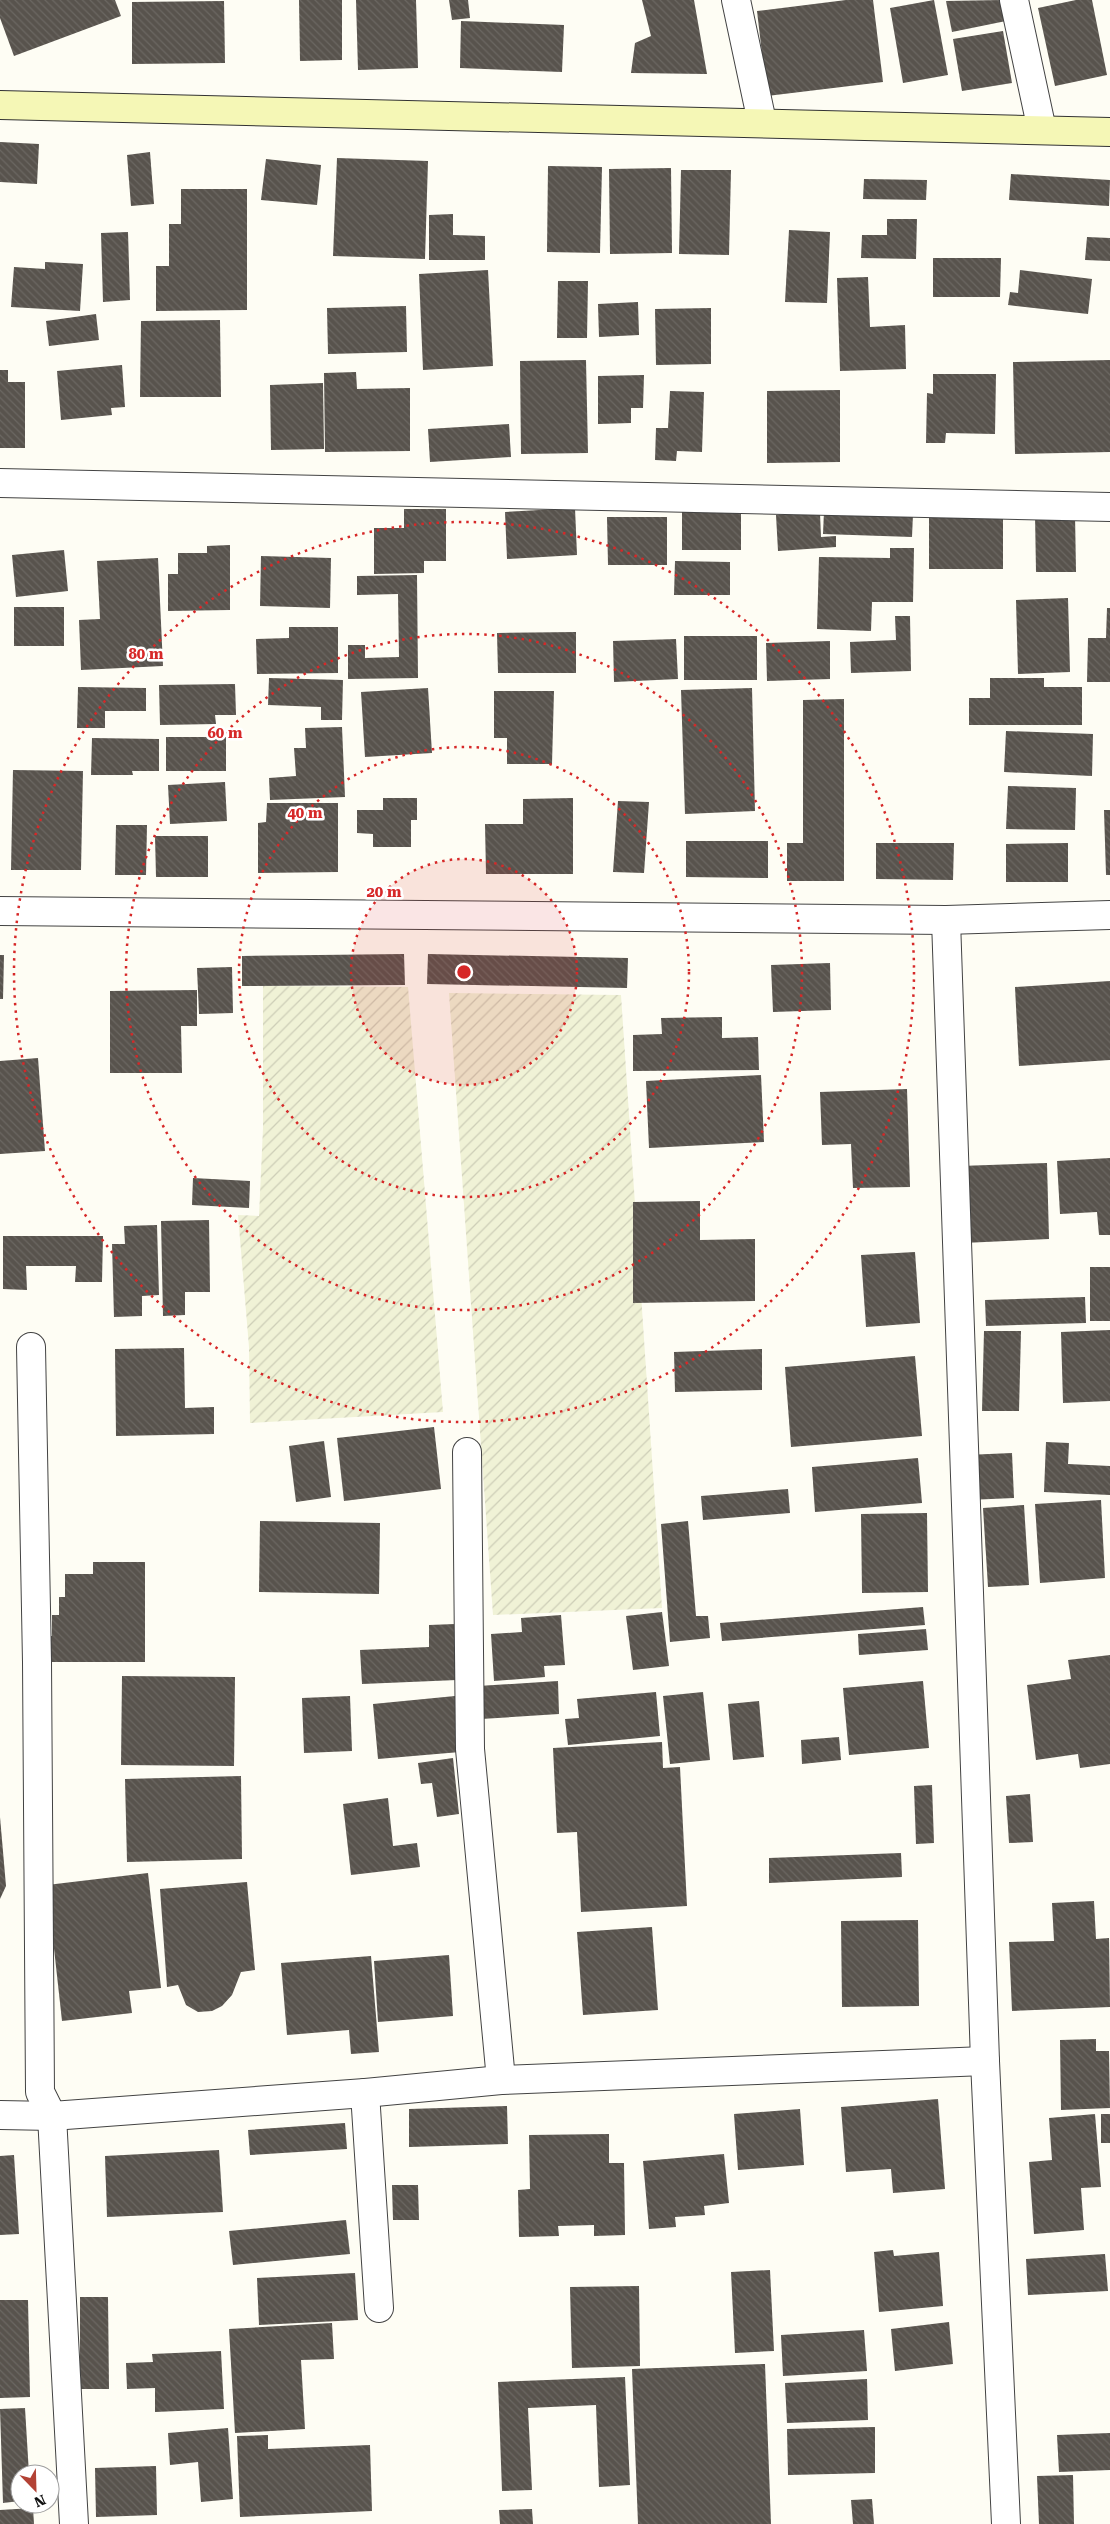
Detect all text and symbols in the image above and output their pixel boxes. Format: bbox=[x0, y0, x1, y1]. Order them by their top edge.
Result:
text: 80 m bbox=[128, 645, 164, 663]
text: 60 m bbox=[207, 724, 243, 742]
text: 40 m bbox=[287, 804, 323, 822]
text: 20 m bbox=[366, 883, 402, 901]
centre of rings bbox=[455, 963, 473, 981]
north arrow bbox=[10, 2464, 60, 2514]
text: N bbox=[32, 2491, 48, 2511]

